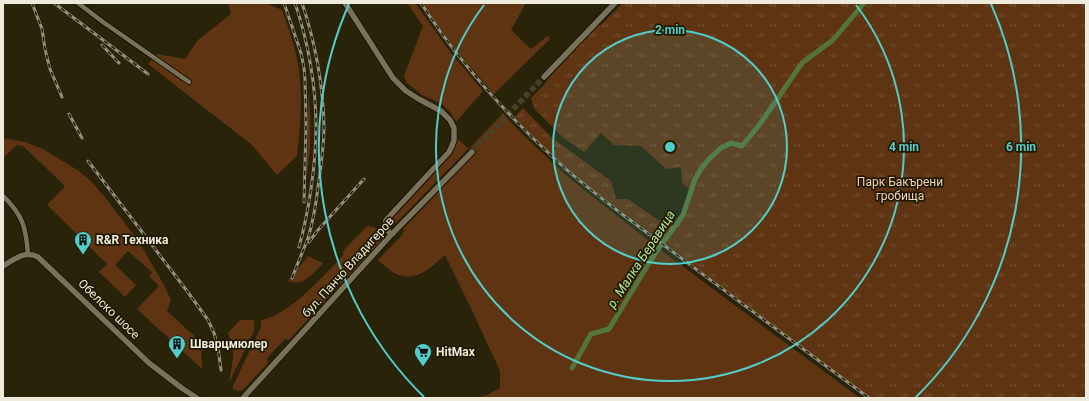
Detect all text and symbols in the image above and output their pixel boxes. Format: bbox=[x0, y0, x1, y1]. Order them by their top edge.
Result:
text: 2 min bbox=[655, 23, 685, 37]
centre of rings bbox=[663, 140, 677, 154]
text: 4 min bbox=[889, 140, 919, 154]
text: 6 min bbox=[1006, 140, 1036, 154]
park label: Парк Бакърени гробища bbox=[857, 175, 943, 203]
water label: р. Малка Беравица bbox=[603, 207, 678, 311]
street label: бул. Панчо Владигеров bbox=[299, 214, 397, 320]
building icon: R&R Техника bbox=[73, 230, 93, 255]
place label: R&R Техника bbox=[96, 233, 169, 247]
street label: Обелско шосе bbox=[75, 276, 143, 342]
building icon: Шварцмюлер bbox=[167, 334, 187, 359]
place label: Шварцмюлер bbox=[190, 337, 268, 351]
supermarket icon: HitMax bbox=[413, 342, 433, 367]
place label: HitMax bbox=[436, 345, 476, 359]

